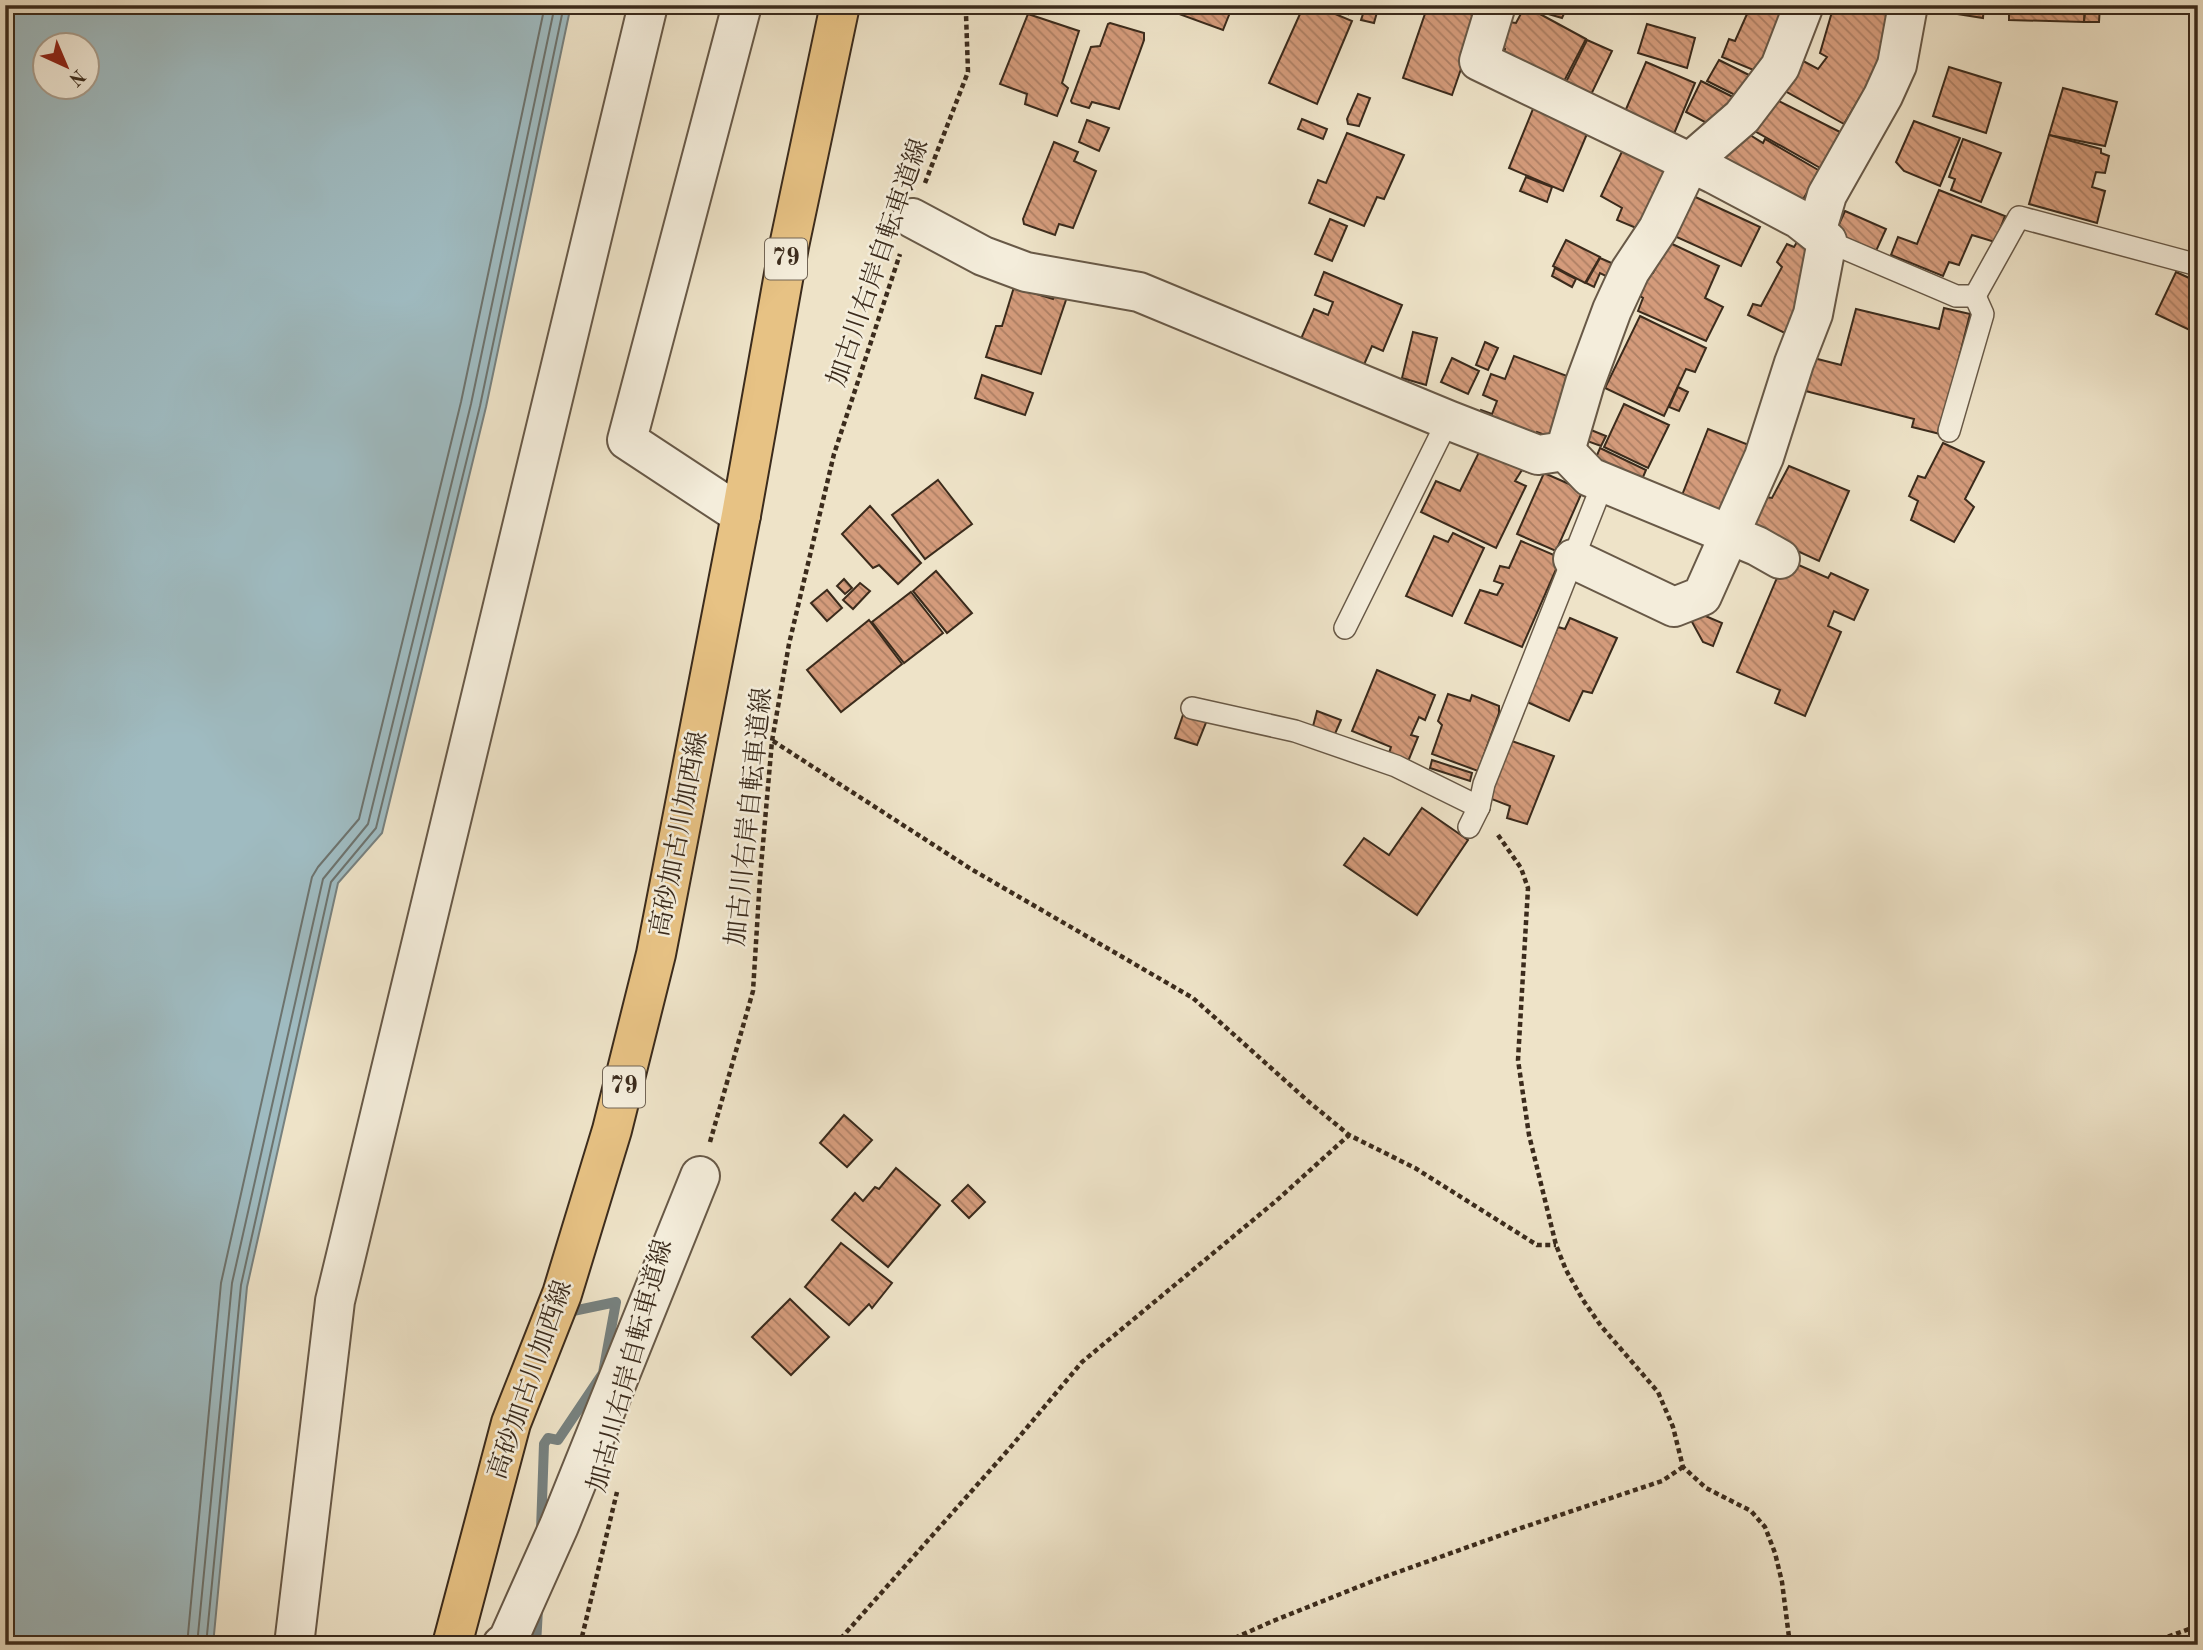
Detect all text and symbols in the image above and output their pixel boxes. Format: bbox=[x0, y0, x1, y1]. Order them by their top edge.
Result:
north arrow bbox=[32, 32, 102, 102]
text: N bbox=[64, 65, 88, 89]
street label: 加古川右岸自転車道線 bbox=[822, 135, 934, 390]
road number: 79 bbox=[765, 238, 807, 280]
street label: 加古川右岸自転車道線 bbox=[721, 686, 777, 948]
street label: 高砂加古川加西線 bbox=[645, 729, 713, 939]
road number: 79 bbox=[603, 1066, 645, 1107]
street label: 加古川右岸自転車道線 bbox=[583, 1237, 677, 1495]
street label: 高砂加古川加西線 bbox=[483, 1277, 577, 1483]

